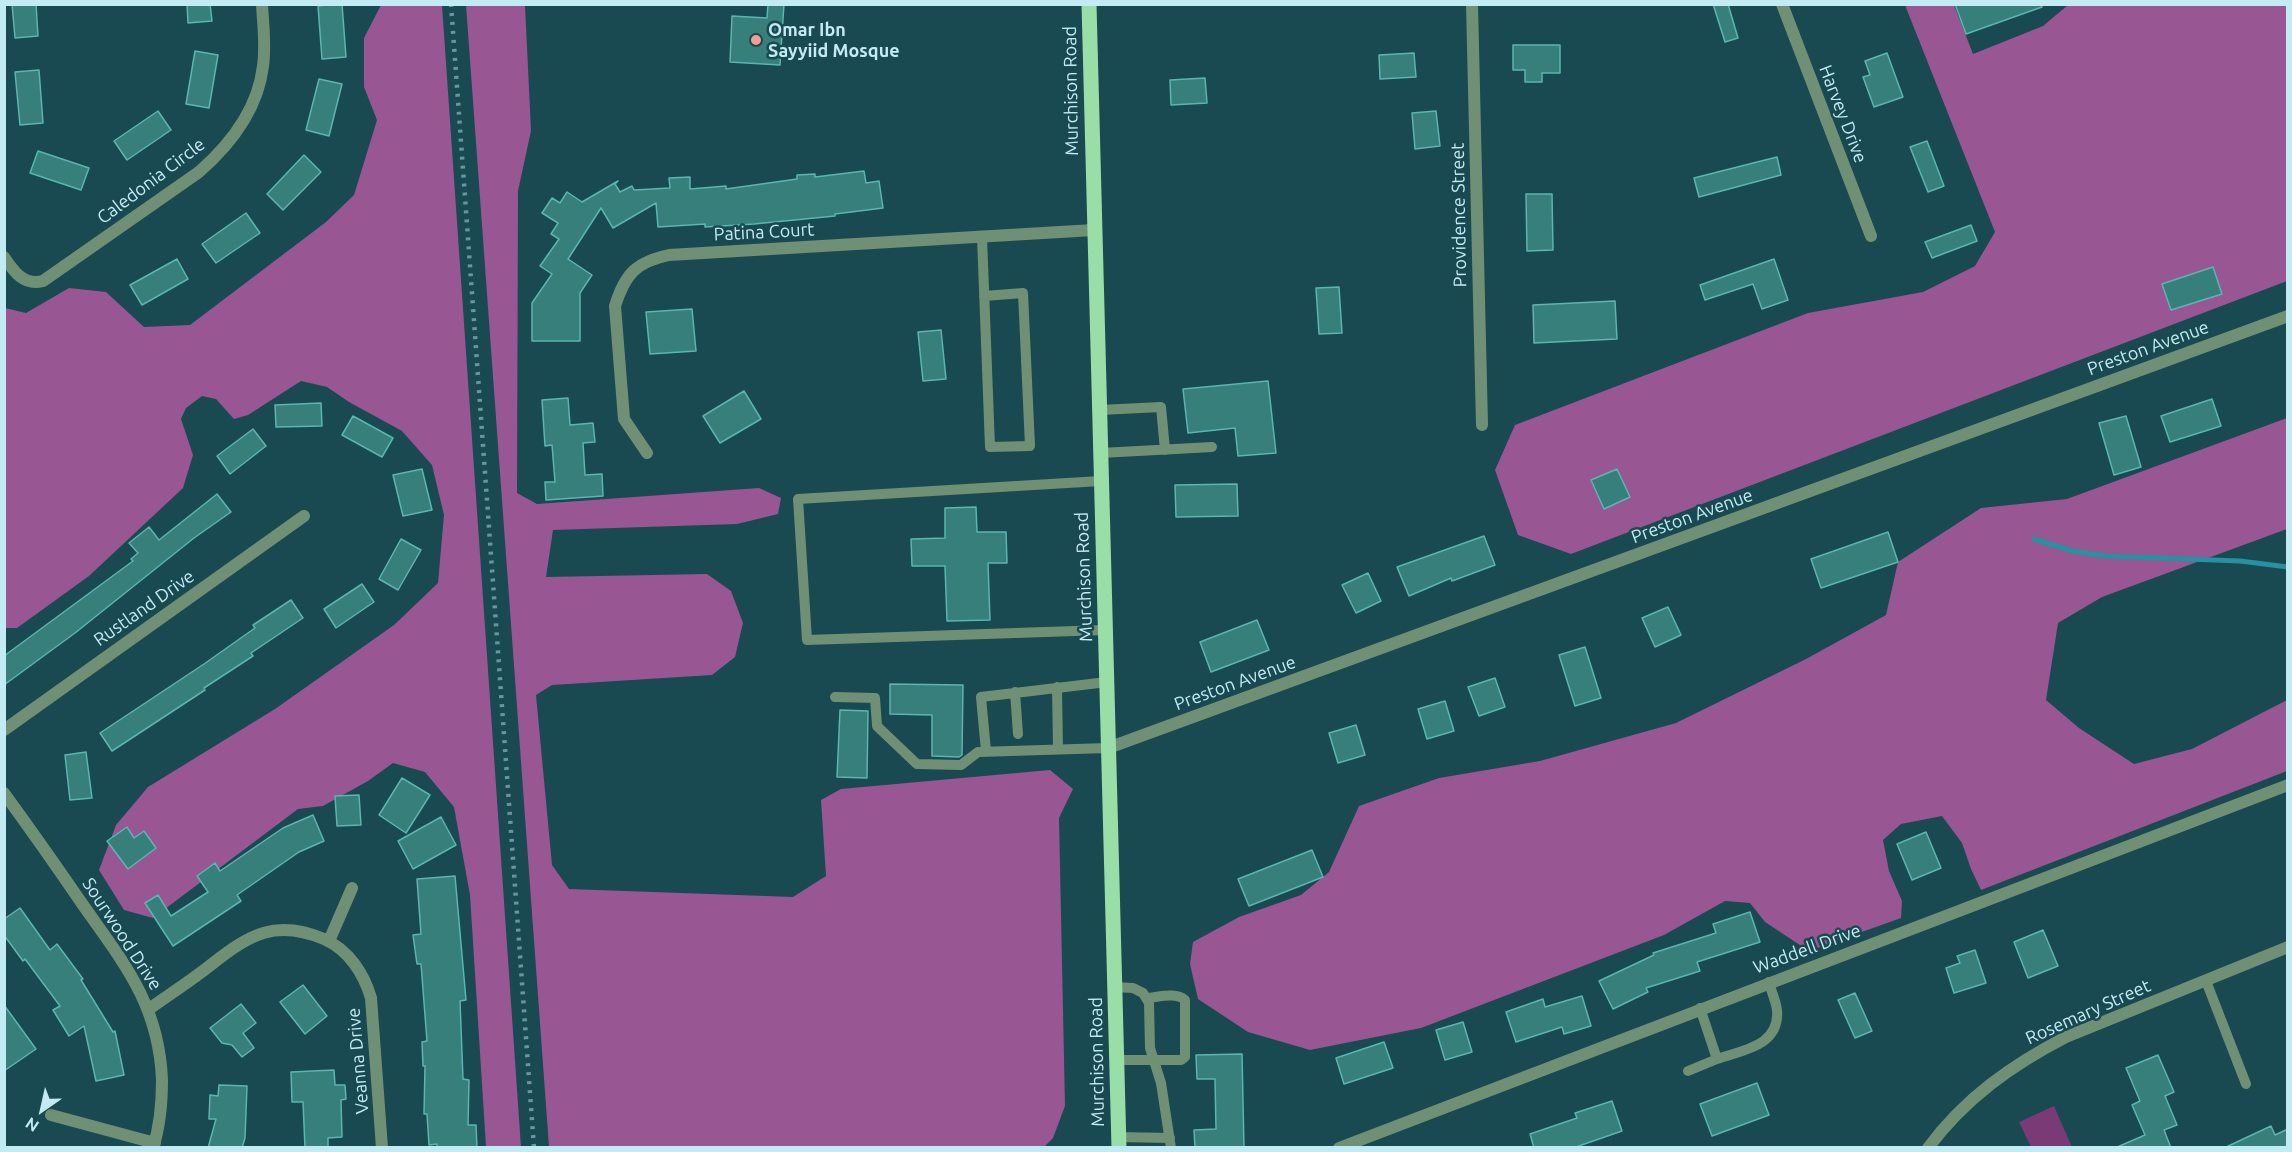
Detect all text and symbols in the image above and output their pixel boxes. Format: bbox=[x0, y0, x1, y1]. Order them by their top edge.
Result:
place label: Omar Ibn Sayyiid Mosque bbox=[768, 19, 900, 62]
street label: Murchison Road bbox=[1059, 26, 1083, 156]
marker: Omar Ibn Sayyiid Mosque bbox=[749, 33, 763, 47]
street label: Harvey Drive bbox=[1814, 62, 1872, 166]
street label: Caledonia Circle bbox=[93, 133, 209, 229]
street label: Providence Street bbox=[1447, 143, 1471, 287]
street label: Patina Court bbox=[713, 219, 815, 245]
street label: Preston Avenue bbox=[2084, 316, 2212, 380]
street label: Preston Avenue bbox=[1628, 484, 1756, 548]
street label: Murchison Road bbox=[1071, 512, 1097, 642]
street label: Rustland Drive bbox=[90, 565, 198, 651]
street label: Preston Avenue bbox=[1171, 651, 1299, 715]
street label: Sourwood Drive bbox=[78, 874, 166, 994]
street label: Waddell Drive bbox=[1750, 920, 1864, 978]
street label: Rosemary Street bbox=[2022, 975, 2154, 1049]
street label: Murchison Road bbox=[1085, 997, 1109, 1127]
street label: Veanna Drive bbox=[343, 1007, 373, 1115]
north arrow bbox=[12, 1080, 72, 1140]
text: N bbox=[22, 1114, 42, 1136]

